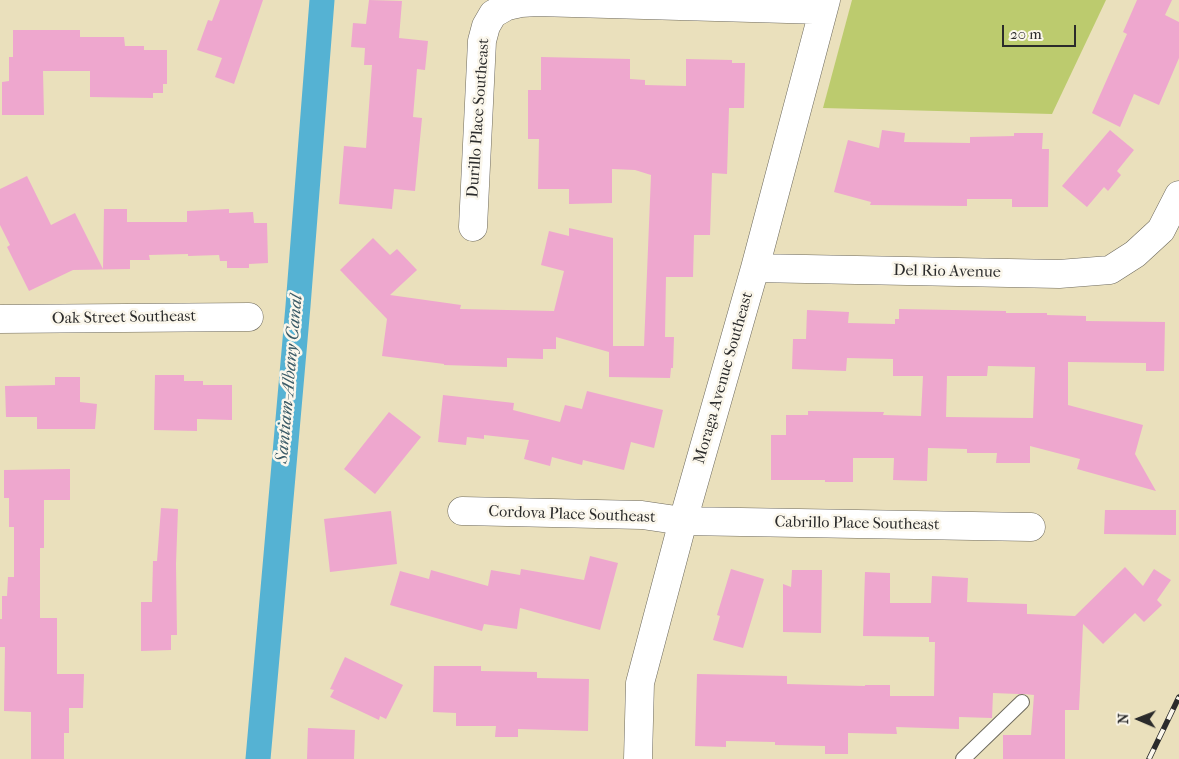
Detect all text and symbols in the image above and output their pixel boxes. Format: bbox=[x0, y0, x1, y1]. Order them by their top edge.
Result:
scale bar bbox=[1004, 15, 1078, 47]
text: 20 m bbox=[1010, 25, 1042, 43]
street label: Durillo Place Southeast bbox=[464, 38, 494, 198]
street label: Del Rio Avenue bbox=[893, 261, 1001, 283]
street label: Moraga Avenue Southeast bbox=[690, 290, 758, 466]
water label: Santiam-Albany Canal bbox=[272, 294, 308, 464]
street label: Oak Street Southeast bbox=[52, 307, 196, 329]
street label: Cordova Place Southeast bbox=[488, 502, 656, 528]
street label: Cabrillo Place Southeast bbox=[774, 513, 940, 535]
north arrow bbox=[1114, 694, 1164, 744]
text: N bbox=[1115, 713, 1132, 724]

